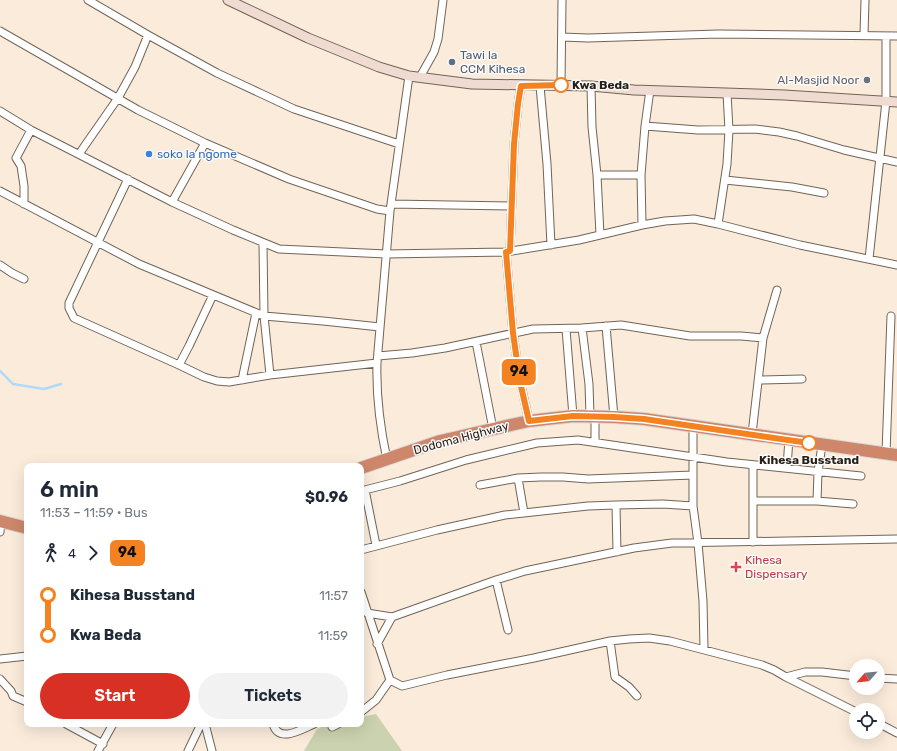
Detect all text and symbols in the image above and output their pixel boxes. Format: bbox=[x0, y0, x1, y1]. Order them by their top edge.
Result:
place label: Tawi la CCM Kihesa bbox=[460, 48, 525, 76]
marker: Tawi la CCM Kihesa bbox=[447, 57, 457, 67]
place label: Al-Masjid Noor bbox=[777, 73, 859, 87]
marker: Al-Masjid Noor bbox=[862, 75, 872, 85]
marker: Kwa Beda bbox=[553, 77, 569, 93]
place label: Kwa Beda bbox=[572, 78, 629, 92]
place label: soko la ngome bbox=[157, 147, 237, 161]
marker: soko la ngome bbox=[144, 149, 154, 159]
line badge: 94 bbox=[501, 359, 537, 385]
text: 94 bbox=[510, 363, 528, 380]
street label: Dodoma Highway bbox=[412, 418, 510, 457]
marker: Kihesa Busstand bbox=[801, 435, 817, 451]
place label: Kihesa Busstand bbox=[759, 453, 859, 467]
text: 6 min bbox=[40, 476, 99, 503]
text: $0.96 bbox=[305, 488, 348, 506]
text: 11:53 – 11:59 · Bus bbox=[40, 505, 148, 520]
icon: walk bbox=[40, 542, 62, 564]
icon: forward bbox=[82, 542, 104, 564]
text: 94 bbox=[118, 544, 137, 561]
text: 4 bbox=[68, 546, 76, 561]
place label: Kihesa Dispensary bbox=[745, 553, 808, 581]
marker: Kihesa Dispensary bbox=[730, 561, 742, 573]
text: Kihesa Busstand bbox=[70, 586, 195, 604]
text: 11:57 bbox=[319, 588, 348, 603]
text: Kwa Beda bbox=[70, 626, 141, 644]
text: 11:59 bbox=[318, 628, 348, 643]
north arrow bbox=[849, 659, 885, 695]
map controls bbox=[849, 659, 885, 739]
button: Start bbox=[40, 673, 190, 719]
button: Tickets bbox=[198, 673, 348, 719]
button: locate bbox=[849, 703, 885, 739]

